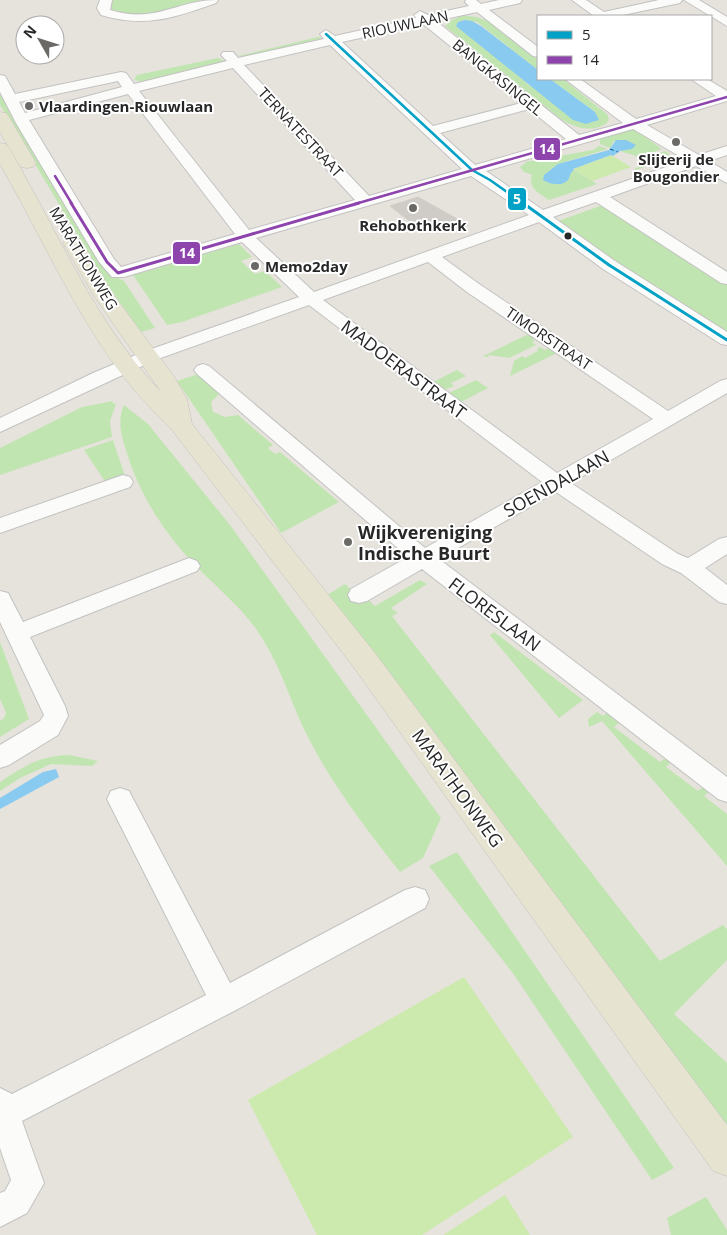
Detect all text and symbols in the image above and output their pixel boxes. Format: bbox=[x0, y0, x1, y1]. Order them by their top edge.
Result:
street label: RIOUWLAAN bbox=[360, 5, 450, 43]
north arrow bbox=[15, 15, 65, 65]
legend bbox=[537, 15, 712, 80]
text: N bbox=[19, 21, 40, 42]
text: 5 bbox=[582, 24, 591, 44]
street label: BANGKASINGEL bbox=[449, 34, 547, 120]
text: 14 bbox=[582, 49, 600, 69]
street label: TERNATESTRAAT bbox=[254, 83, 348, 182]
place label: Vlaardingen-Riouwlaan bbox=[39, 96, 213, 116]
marker: Vlaardingen-Riouwlaan bbox=[23, 100, 35, 112]
marker: Slijterij de Bougondier bbox=[670, 136, 682, 148]
line badge: 14 bbox=[533, 137, 561, 161]
text: 14 bbox=[539, 139, 555, 158]
place label: Slijterij de Bougondier bbox=[633, 149, 719, 186]
line badge: 5 bbox=[507, 187, 527, 211]
text: 5 bbox=[513, 189, 521, 208]
marker: Rehobothkerk bbox=[407, 202, 419, 214]
street label: MARATHONWEG bbox=[45, 203, 123, 313]
place label: Rehobothkerk bbox=[359, 215, 467, 235]
unlabelled marker bbox=[563, 231, 573, 241]
line badge: 14 bbox=[172, 241, 201, 265]
text: 14 bbox=[179, 243, 195, 262]
place label: Memo2day bbox=[265, 256, 348, 276]
marker: Memo2day bbox=[249, 260, 261, 272]
street label: TIMORSTRAAT bbox=[502, 302, 597, 375]
street label: MADOERASTRAAT bbox=[337, 314, 471, 424]
street label: SOENDALAAN bbox=[499, 444, 613, 522]
place label: Wijkvereniging Indische Buurt bbox=[358, 520, 492, 565]
marker: Wijkvereniging Indische Buurt bbox=[342, 536, 354, 548]
street label: FLORESLAAN bbox=[444, 571, 546, 657]
street label: MARATHONWEG bbox=[407, 724, 509, 852]

